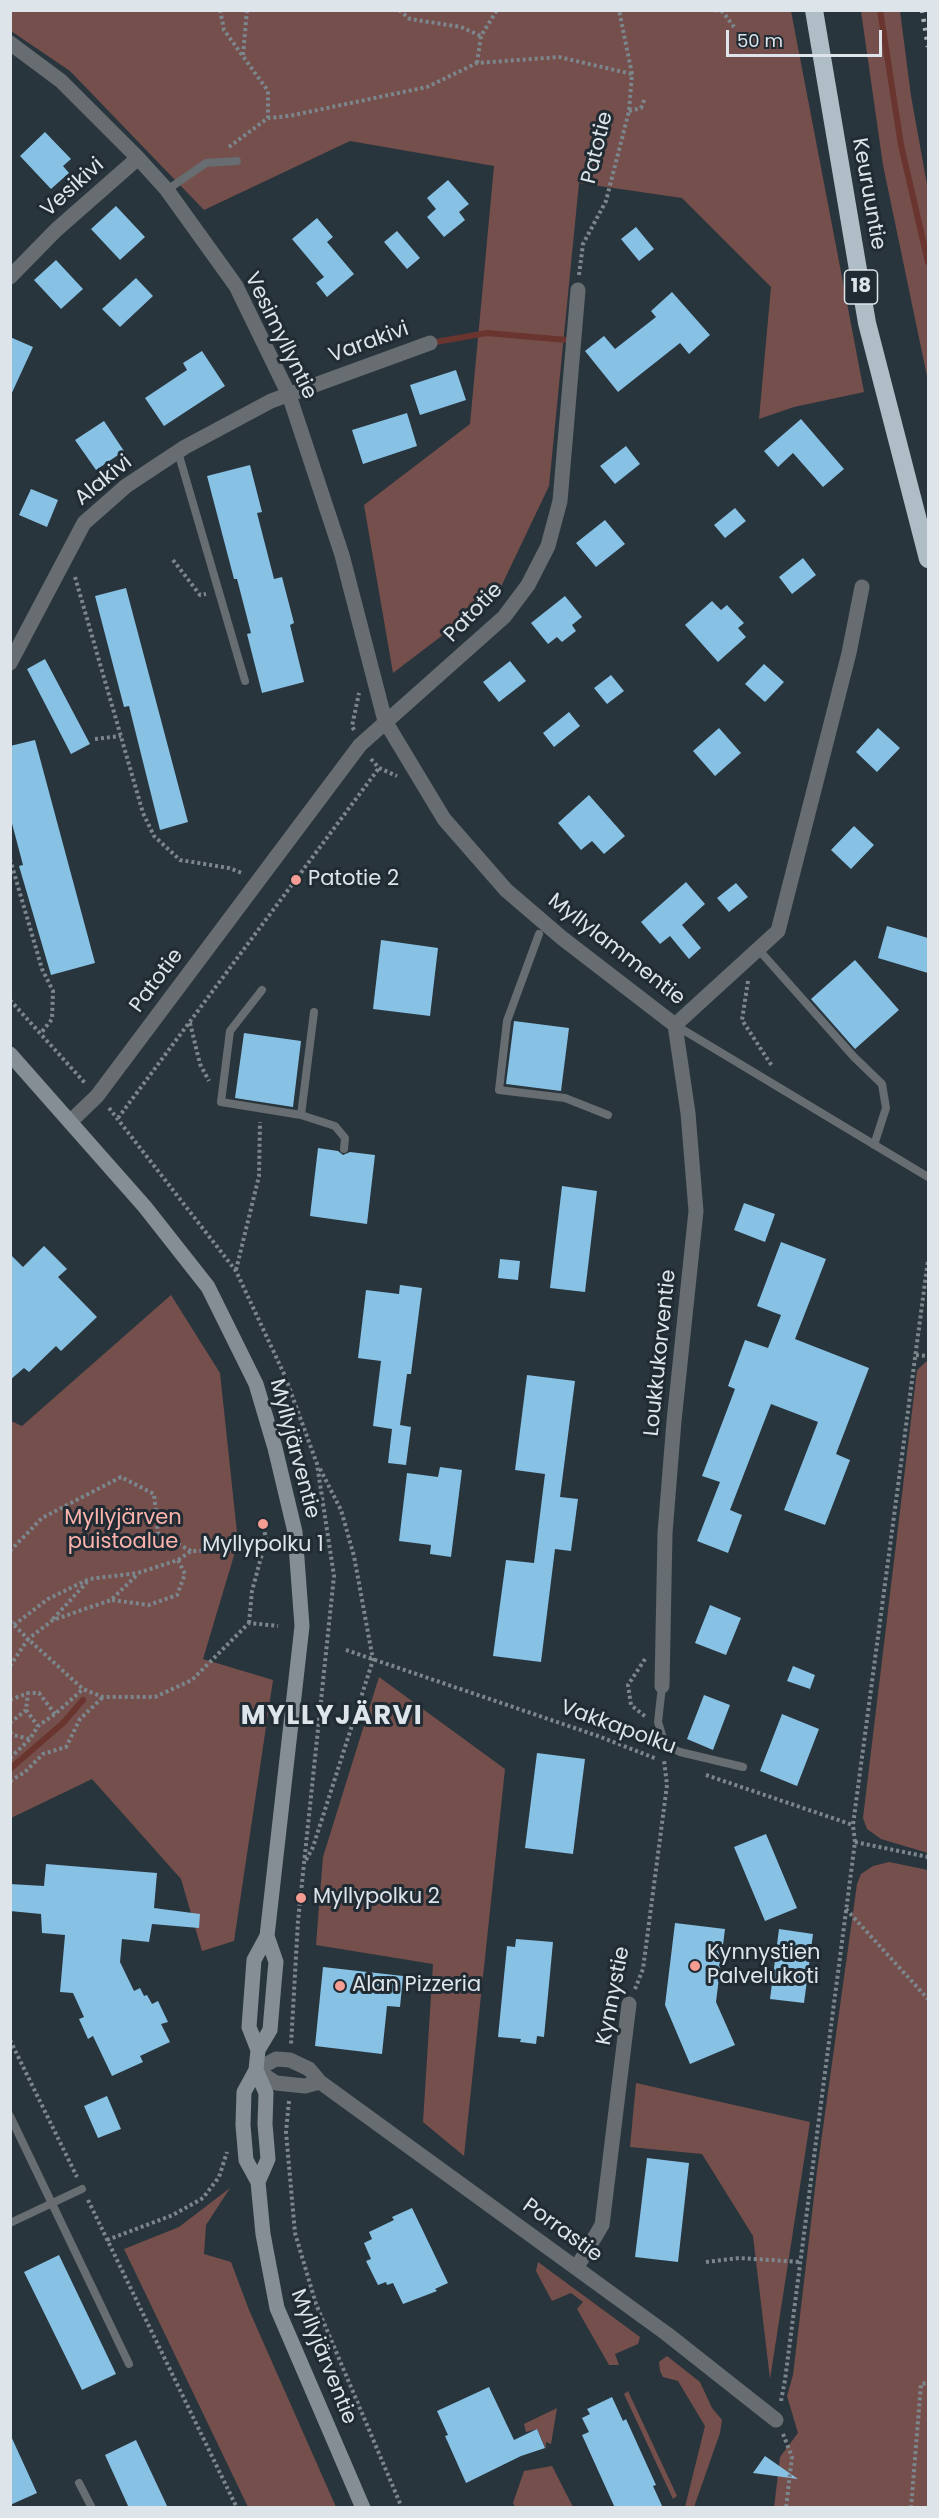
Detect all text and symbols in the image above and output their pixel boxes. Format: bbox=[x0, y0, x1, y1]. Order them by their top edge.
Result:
scale bar bbox=[729, 18, 885, 56]
text: 50 m bbox=[737, 28, 783, 53]
street label: Patotie bbox=[577, 109, 619, 187]
street label: Keuruuntie bbox=[846, 136, 890, 252]
street label: Vesikivi bbox=[36, 153, 110, 223]
street label: Vesimyllyntie bbox=[238, 268, 322, 404]
road number: 18 bbox=[844, 270, 878, 304]
street label: Varakivi bbox=[326, 317, 412, 369]
street label: Alakivi bbox=[70, 450, 138, 512]
street label: Patotie bbox=[439, 578, 509, 648]
place label: Patotie 2 bbox=[308, 867, 399, 893]
marker: Patotie 2 bbox=[289, 873, 303, 887]
street label: Myllylammentie bbox=[542, 889, 690, 1011]
street label: Patotie bbox=[125, 944, 189, 1018]
street label: Loukkukorventie bbox=[640, 1269, 682, 1437]
street label: Myllyjärventie bbox=[263, 1376, 325, 1522]
park label: Myllyjärven puistoalue bbox=[64, 1506, 182, 1556]
marker: Myllypolku 1 bbox=[256, 1517, 270, 1531]
place label: Myllypolku 1 bbox=[202, 1533, 324, 1559]
street label: Vakkapolku bbox=[557, 1695, 679, 1761]
district label: MYLLYJÄRVI bbox=[241, 1701, 423, 1733]
place label: Myllypolku 2 bbox=[313, 1885, 440, 1911]
marker: Myllypolku 2 bbox=[294, 1891, 308, 1905]
place label: Kynnystien Palvelukoti bbox=[707, 1941, 820, 1991]
street label: Kynnystie bbox=[592, 1945, 636, 2047]
marker: Kynnystien Palvelukoti bbox=[688, 1959, 702, 1973]
place label: Alan Pizzeria bbox=[352, 1973, 481, 1999]
marker: Alan Pizzeria bbox=[333, 1979, 347, 1993]
street label: Porrastie bbox=[517, 2194, 607, 2268]
street label: Myllyjärventie bbox=[284, 2286, 362, 2428]

